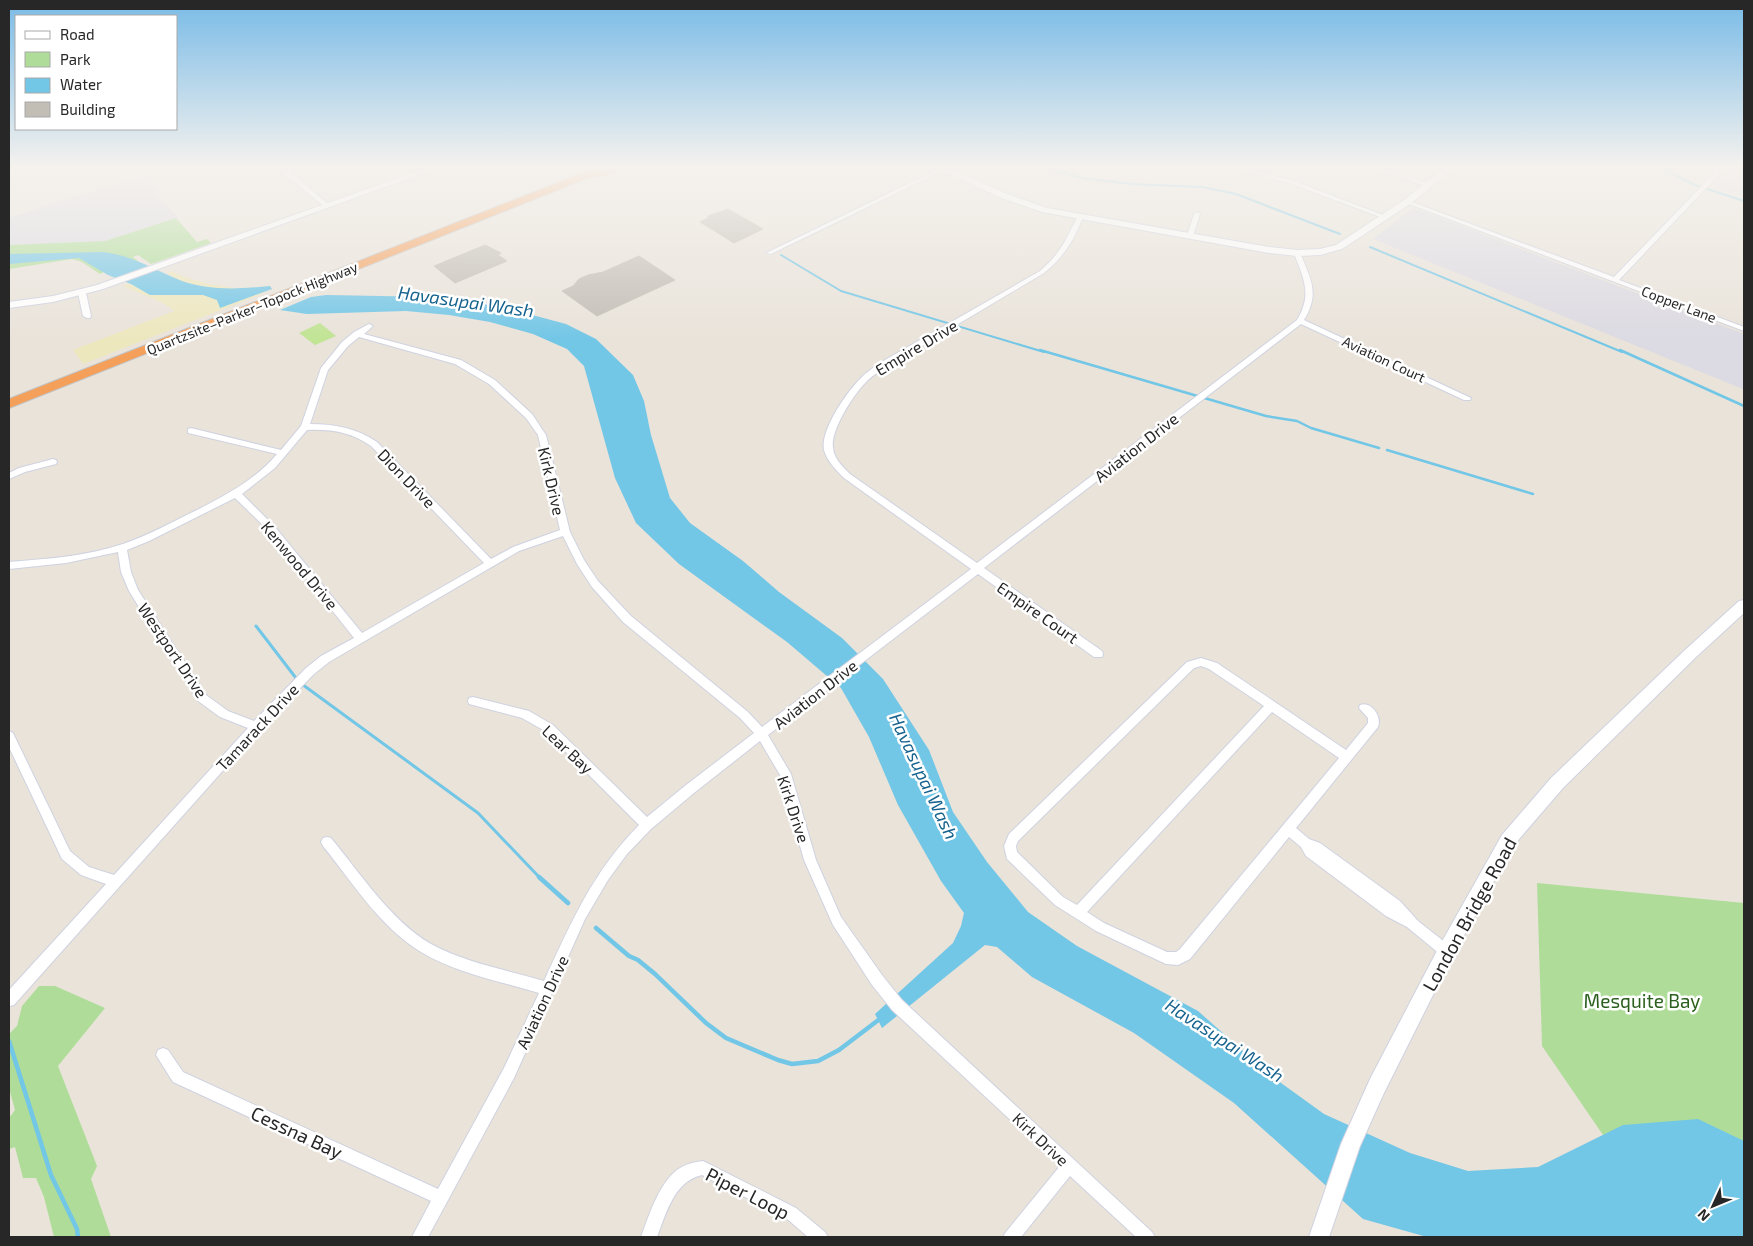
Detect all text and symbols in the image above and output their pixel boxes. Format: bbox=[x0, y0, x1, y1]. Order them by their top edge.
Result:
legend bbox=[15, 15, 178, 130]
text: Road bbox=[60, 25, 95, 43]
text: Park bbox=[60, 50, 91, 68]
text: Water bbox=[60, 75, 102, 93]
text: Building bbox=[60, 100, 116, 118]
street label: Quartzsite–Parker–Topock Highway bbox=[144, 258, 361, 358]
water label: Havasupai Wash bbox=[397, 281, 535, 321]
street label: Copper Lane bbox=[1639, 282, 1719, 326]
street label: Empire Drive bbox=[871, 315, 961, 379]
street label: Aviation Court bbox=[1340, 332, 1428, 386]
street label: Aviation Drive bbox=[1090, 408, 1182, 486]
street label: Dion Drive bbox=[374, 445, 440, 511]
street label: Kirk Drive bbox=[535, 445, 569, 517]
street label: Kenwood Drive bbox=[258, 517, 342, 613]
street label: Empire Court bbox=[994, 577, 1082, 647]
street label: Westport Drive bbox=[134, 599, 212, 701]
street label: Aviation Drive bbox=[769, 655, 861, 733]
street label: Tamarack Drive bbox=[212, 680, 302, 774]
water label: Havasupai Wash bbox=[885, 709, 963, 843]
street label: Lear Bay bbox=[539, 721, 598, 778]
street label: Kirk Drive bbox=[774, 773, 814, 845]
street label: London Bridge Road bbox=[1417, 833, 1521, 995]
street label: Aviation Drive bbox=[512, 952, 572, 1052]
park label: Mesquite Bay bbox=[1584, 989, 1700, 1012]
water label: Havasupai Wash bbox=[1162, 994, 1288, 1086]
street label: Cessna Bay bbox=[248, 1101, 346, 1163]
street label: Kirk Drive bbox=[1009, 1108, 1073, 1170]
street label: Piper Loop bbox=[702, 1162, 794, 1224]
north arrow bbox=[1688, 1181, 1738, 1231]
text: N bbox=[1694, 1206, 1713, 1225]

